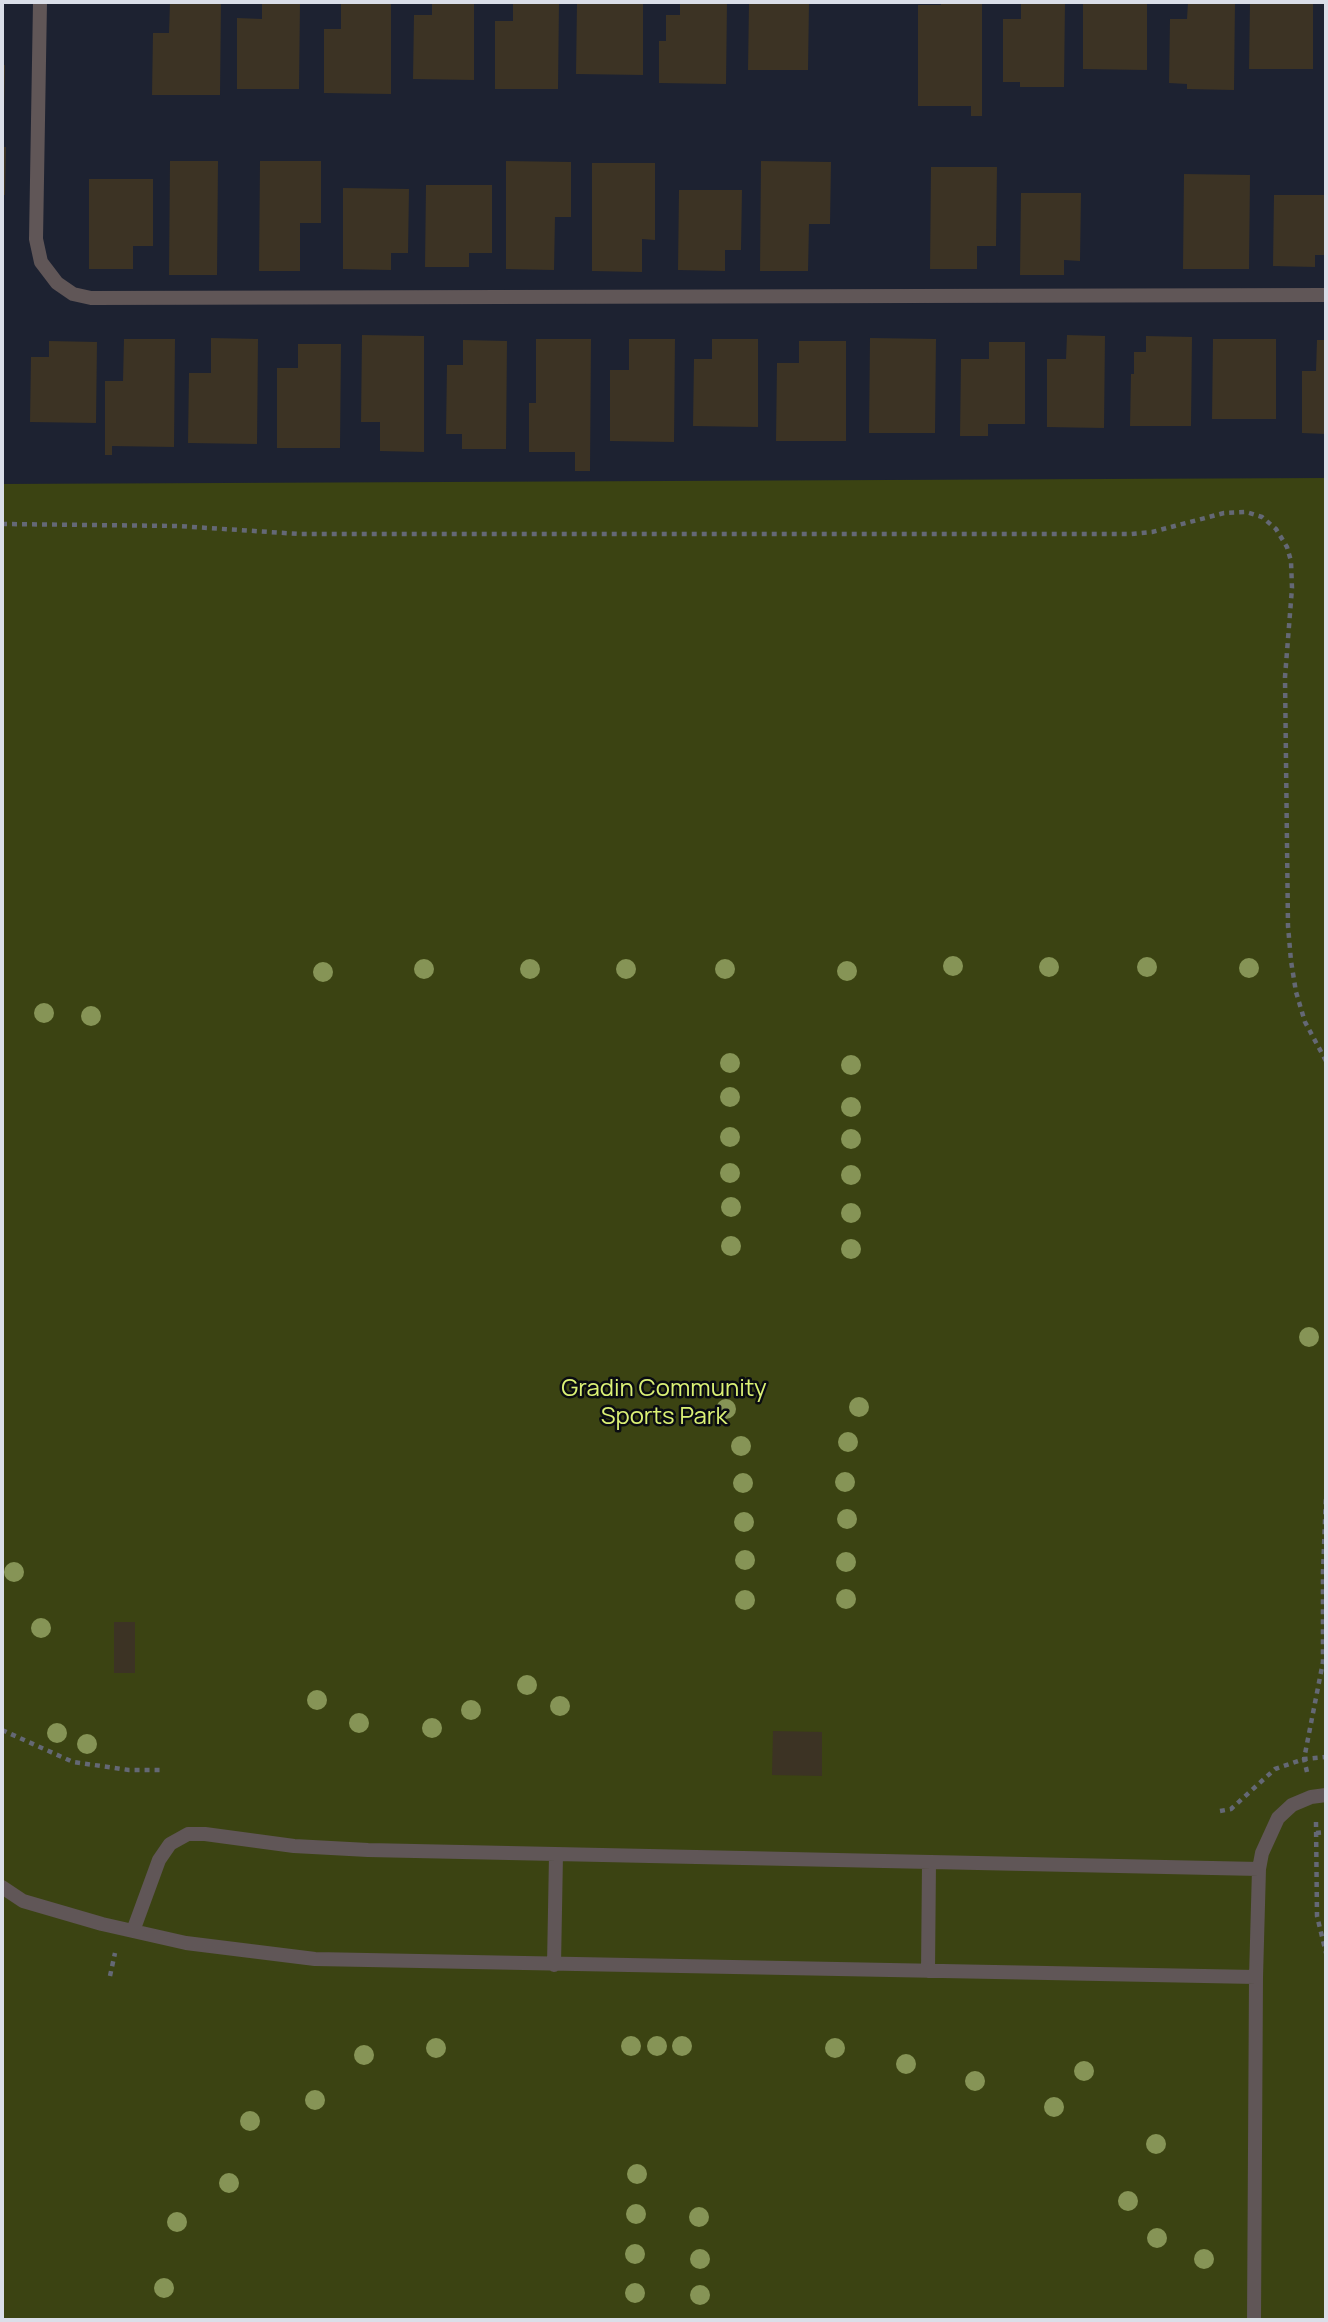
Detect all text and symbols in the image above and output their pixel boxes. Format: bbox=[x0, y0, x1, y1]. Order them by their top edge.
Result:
park label: Gradin Community Sports Park bbox=[561, 1375, 767, 1431]

